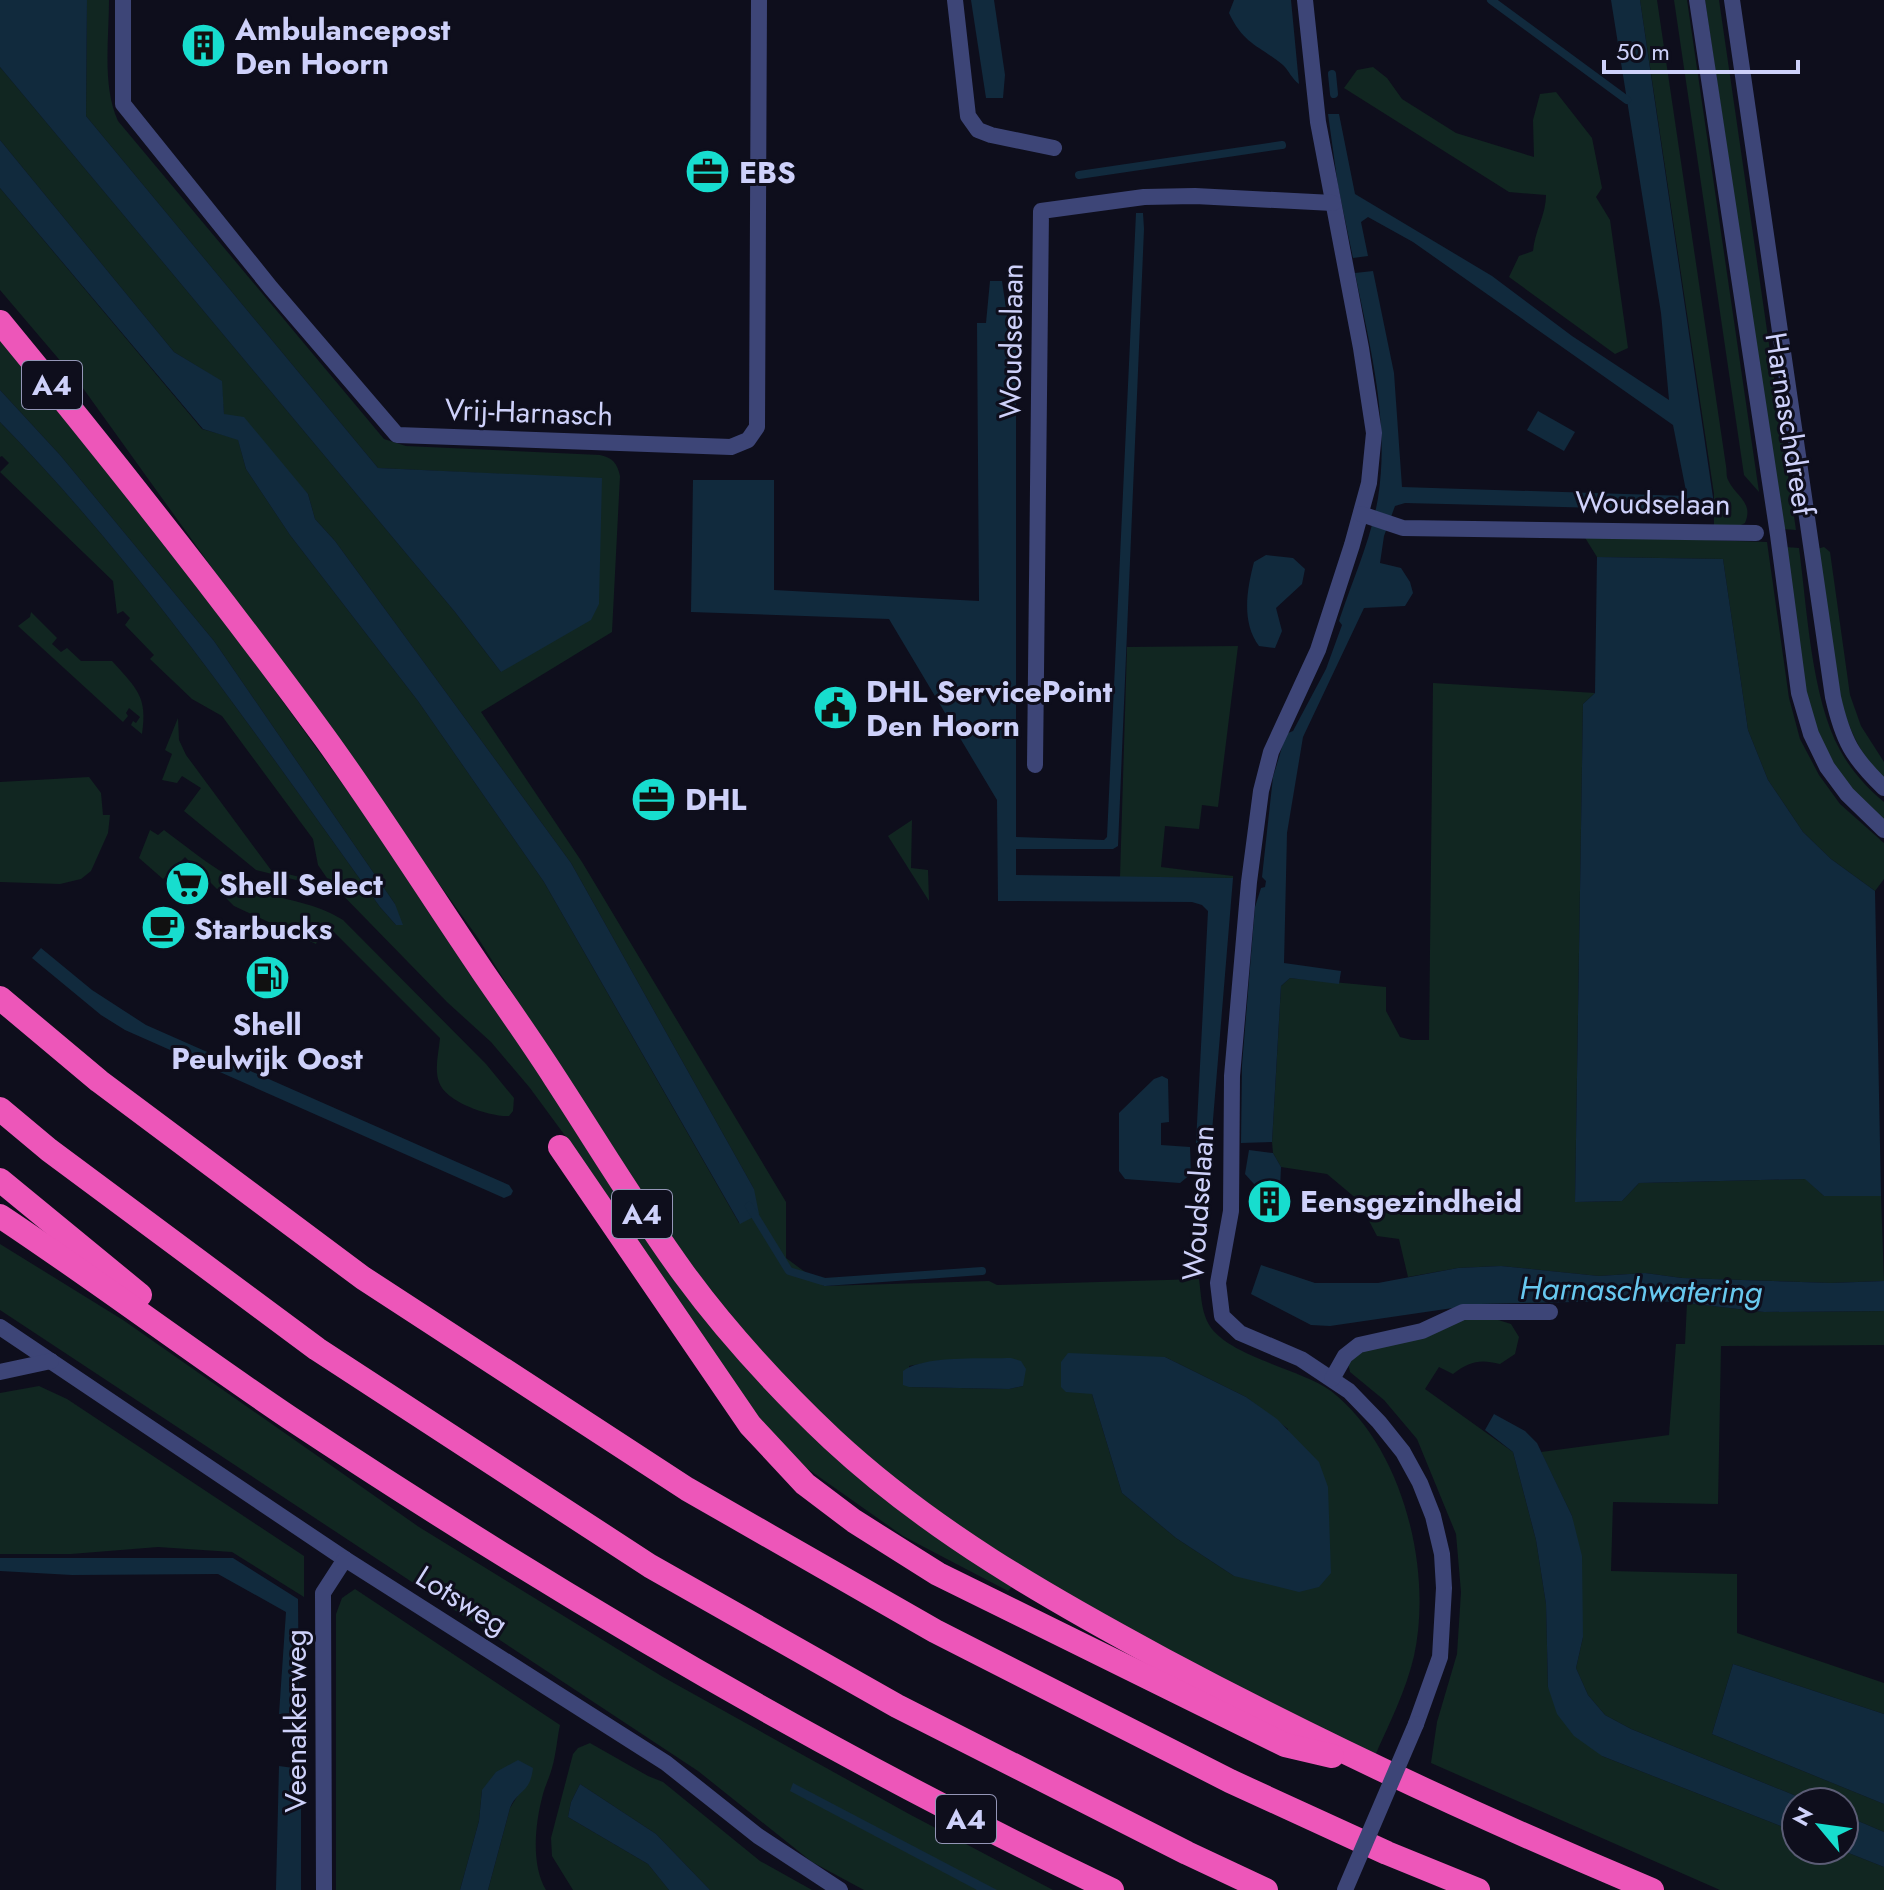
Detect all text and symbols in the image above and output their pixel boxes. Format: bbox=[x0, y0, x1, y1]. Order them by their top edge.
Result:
place label: Ambulancepost Den Hoorn bbox=[234, 8, 451, 85]
building icon: Ambulancepost Den Hoorn bbox=[180, 22, 228, 70]
scale bar bbox=[1604, 24, 1798, 74]
text: 50 m bbox=[1616, 34, 1670, 69]
office icon: EBS bbox=[684, 148, 732, 196]
place label: EBS bbox=[739, 151, 796, 194]
street label: Woudselaan bbox=[988, 263, 1034, 419]
street label: Harnaschdreef bbox=[1754, 329, 1826, 520]
road number: A4 bbox=[22, 361, 82, 409]
street label: Vrij-Harnasch bbox=[444, 388, 614, 436]
street label: Woudselaan bbox=[1575, 480, 1731, 526]
place label: DHL ServicePoint Den Hoorn bbox=[866, 670, 1113, 747]
public building icon: DHL ServicePoint Den Hoorn bbox=[811, 684, 859, 732]
office icon: DHL bbox=[630, 775, 678, 823]
place label: DHL bbox=[685, 778, 747, 821]
supermarket icon: Shell Select bbox=[164, 860, 212, 908]
place label: Shell Select bbox=[219, 863, 383, 906]
cafe icon: Starbucks bbox=[139, 904, 187, 952]
place label: Starbucks bbox=[194, 907, 332, 950]
fuel station icon: Shell Peulwijk Oost bbox=[243, 954, 291, 1002]
place label: Shell Peulwijk Oost bbox=[171, 1003, 363, 1080]
street label: Woudselaan bbox=[1171, 1124, 1225, 1282]
building icon: Eensgezindheid bbox=[1245, 1177, 1293, 1225]
place label: Eensgezindheid bbox=[1300, 1180, 1522, 1223]
road number: A4 bbox=[612, 1190, 672, 1238]
water label: Harnaschwatering bbox=[1519, 1265, 1763, 1315]
street label: Lotsweg bbox=[408, 1555, 516, 1645]
street label: Veenakkerweg bbox=[274, 1629, 317, 1813]
north arrow bbox=[1780, 1786, 1860, 1866]
road number: A4 bbox=[936, 1795, 996, 1843]
text: N bbox=[1784, 1801, 1821, 1832]

